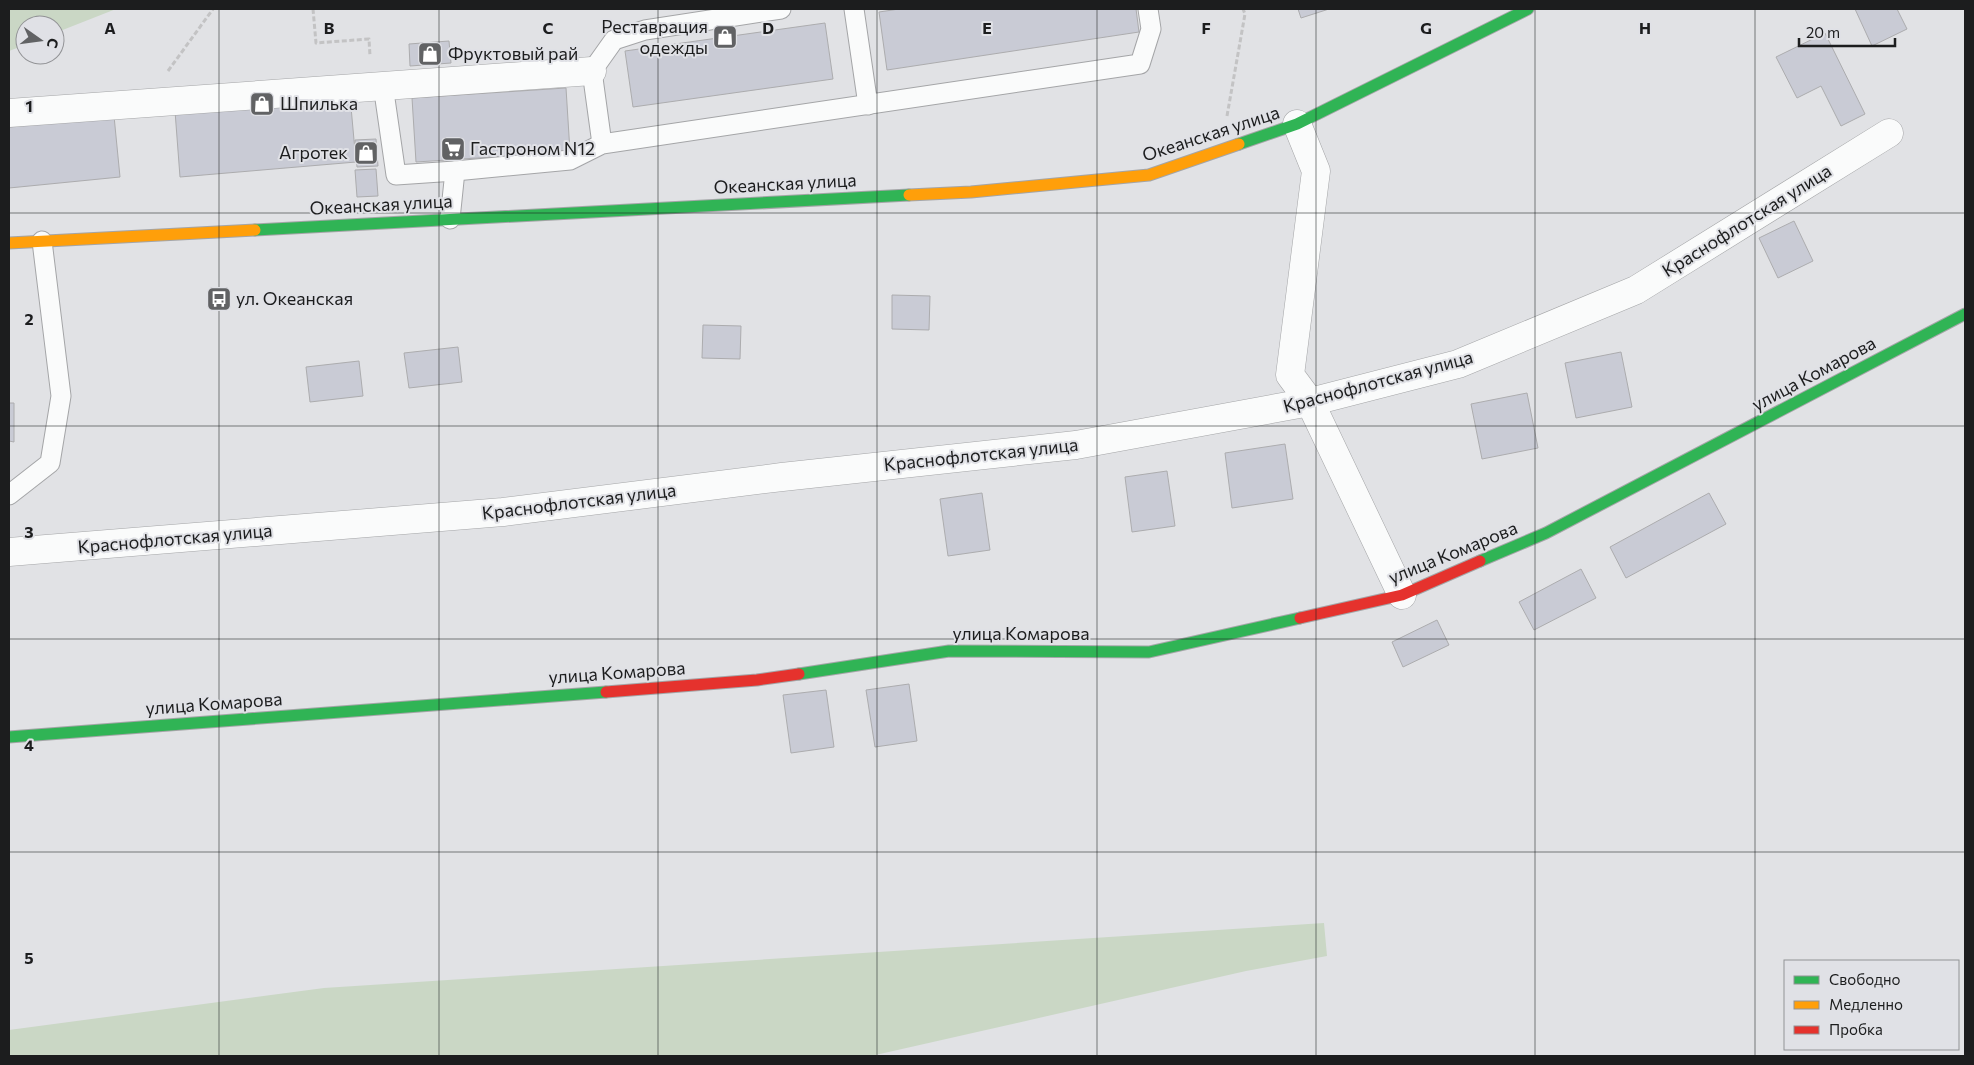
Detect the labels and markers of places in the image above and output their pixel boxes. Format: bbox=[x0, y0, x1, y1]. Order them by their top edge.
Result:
place label: Реставрация одежды bbox=[601, 15, 708, 58]
shop icon: Реставрация одежды bbox=[712, 24, 738, 50]
shop icon: Фруктовый рай bbox=[417, 41, 443, 67]
place label: Фруктовый рай bbox=[448, 42, 578, 64]
shop icon: Шпилька bbox=[249, 91, 275, 117]
place label: Шпилька bbox=[280, 92, 358, 114]
supermarket icon: Гастроном N12 bbox=[440, 136, 466, 162]
place label: Гастроном N12 bbox=[470, 137, 595, 159]
shop icon: Агротек bbox=[353, 140, 379, 166]
place label: Агротек bbox=[279, 141, 348, 163]
bus stop icon: ул. Океанская bbox=[206, 286, 232, 312]
place label: ул. Океанская bbox=[236, 287, 353, 309]

